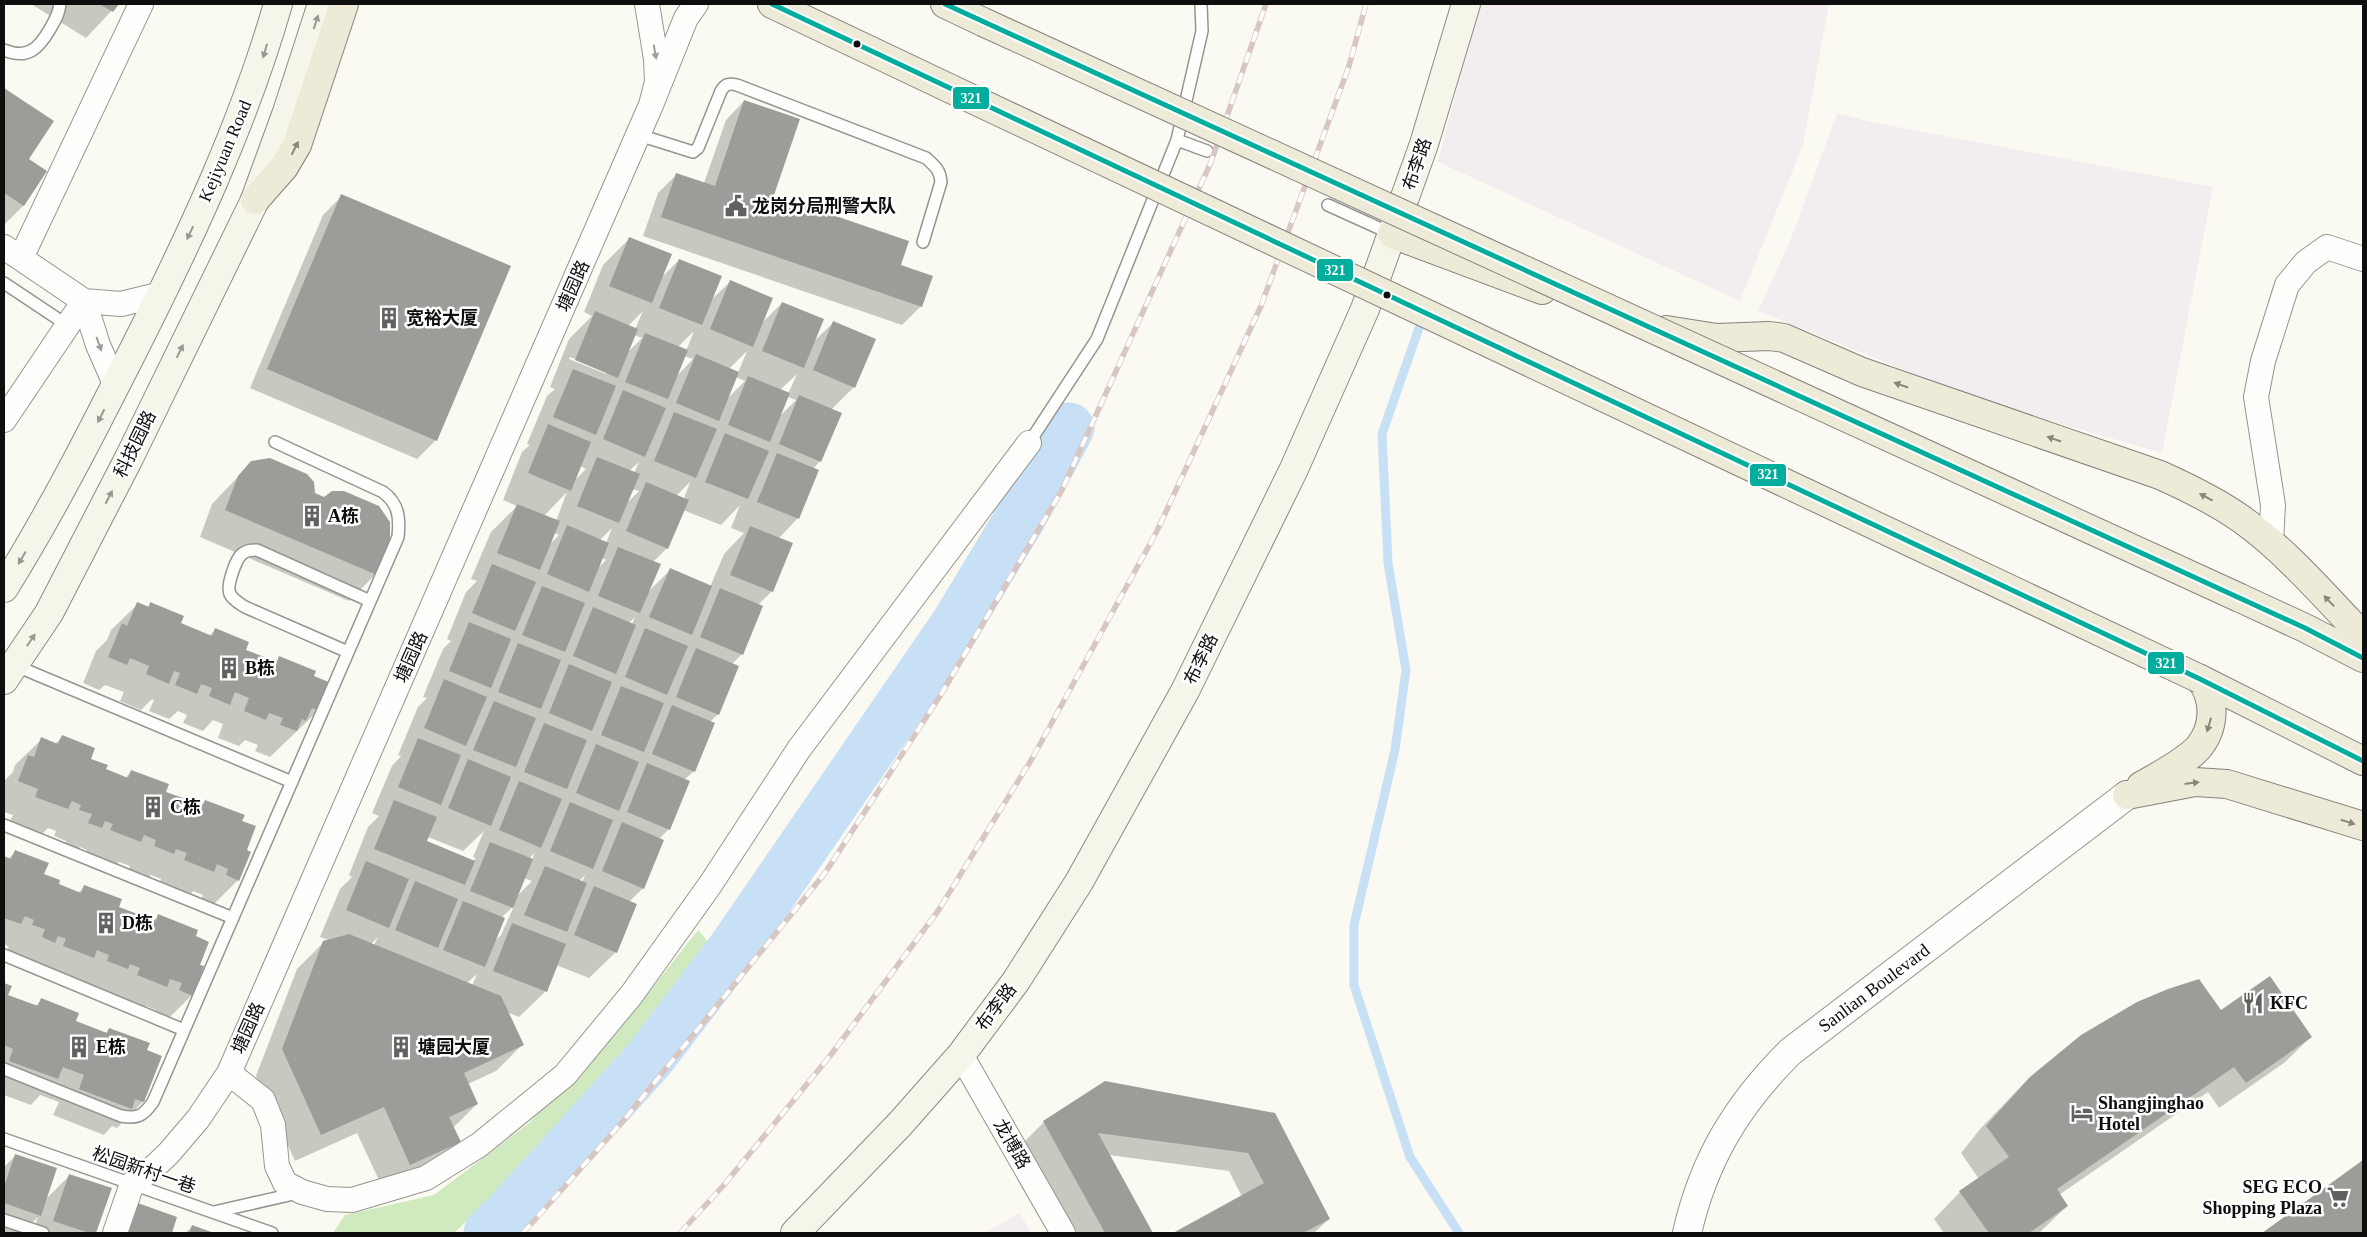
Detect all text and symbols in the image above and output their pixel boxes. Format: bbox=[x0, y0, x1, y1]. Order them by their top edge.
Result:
one-way arrow bbox=[313, 14, 320, 29]
unlabelled marker bbox=[852, 39, 862, 49]
one-way arrow bbox=[261, 43, 269, 58]
one-way arrow bbox=[651, 44, 659, 60]
line badge: 321 bbox=[952, 86, 990, 110]
text: 321 bbox=[961, 91, 982, 106]
street label: Kejiyuan Road bbox=[195, 97, 255, 205]
street label: 布李路 bbox=[1399, 135, 1435, 193]
one-way arrow bbox=[290, 140, 299, 155]
public building icon: 龙岗分局刑警大队 bbox=[723, 193, 749, 219]
place label: 龙岗分局刑警大队 bbox=[752, 196, 896, 216]
one-way arrow bbox=[185, 226, 193, 240]
street label: 塘园路 bbox=[553, 257, 593, 315]
line badge: 321 bbox=[1316, 258, 1354, 282]
text: 321 bbox=[1325, 263, 1346, 278]
unlabelled marker bbox=[1382, 290, 1392, 300]
building icon: 宽裕大厦 bbox=[376, 305, 402, 331]
place label: 宽裕大厦 bbox=[406, 308, 478, 328]
one-way arrow bbox=[95, 336, 103, 351]
one-way arrow bbox=[176, 344, 184, 358]
one-way arrow bbox=[1893, 381, 1908, 388]
street label: 科技园路 bbox=[110, 407, 160, 481]
one-way arrow bbox=[96, 409, 104, 423]
one-way arrow bbox=[2046, 434, 2061, 442]
line badge: 321 bbox=[1749, 463, 1787, 487]
text: 321 bbox=[1758, 467, 1779, 482]
one-way arrow bbox=[105, 490, 113, 504]
one-way arrow bbox=[2198, 493, 2213, 501]
building icon: A栋 bbox=[299, 503, 325, 529]
place label: A栋 bbox=[328, 506, 359, 526]
one-way arrow bbox=[18, 551, 26, 565]
one-way arrow bbox=[2323, 595, 2335, 607]
street label: 塘园路 bbox=[391, 628, 431, 686]
street label: 布李路 bbox=[1180, 630, 1222, 688]
one-way arrow bbox=[26, 633, 36, 647]
line badge: 321 bbox=[2147, 651, 2185, 675]
building icon: B栋 bbox=[216, 655, 242, 681]
text: 321 bbox=[2156, 656, 2177, 671]
place label: B栋 bbox=[245, 658, 275, 678]
one-way arrow bbox=[2205, 717, 2213, 732]
one-way arrow bbox=[2184, 779, 2200, 787]
building icon: C栋 bbox=[140, 794, 166, 820]
place label: C栋 bbox=[170, 797, 201, 817]
one-way arrow bbox=[2341, 818, 2356, 826]
building icon: D栋 bbox=[93, 910, 119, 936]
place label: D栋 bbox=[122, 913, 153, 933]
street label: Sanlian Boulevard bbox=[1815, 940, 1933, 1036]
street label: 布李路 bbox=[972, 979, 1020, 1035]
restaurant icon: KFC bbox=[2240, 990, 2266, 1016]
place label: KFC bbox=[2270, 993, 2308, 1013]
street label: 塘园路 bbox=[228, 999, 268, 1057]
building icon: E栋 bbox=[66, 1034, 92, 1060]
building icon: 塘园大厦 bbox=[388, 1034, 414, 1060]
place label: E栋 bbox=[96, 1037, 126, 1057]
place label: 塘园大厦 bbox=[418, 1037, 490, 1057]
place label: Shangjinghao Hotel bbox=[2098, 1093, 2204, 1134]
hotel icon: Shangjinghao Hotel bbox=[2069, 1100, 2095, 1126]
street label: 龙博路 bbox=[990, 1116, 1034, 1172]
street label: 松园新村一巷 bbox=[90, 1143, 198, 1197]
place label: SEG ECO Shopping Plaza bbox=[2202, 1177, 2322, 1218]
supermarket icon: SEG ECO Shopping Plaza bbox=[2325, 1184, 2351, 1210]

